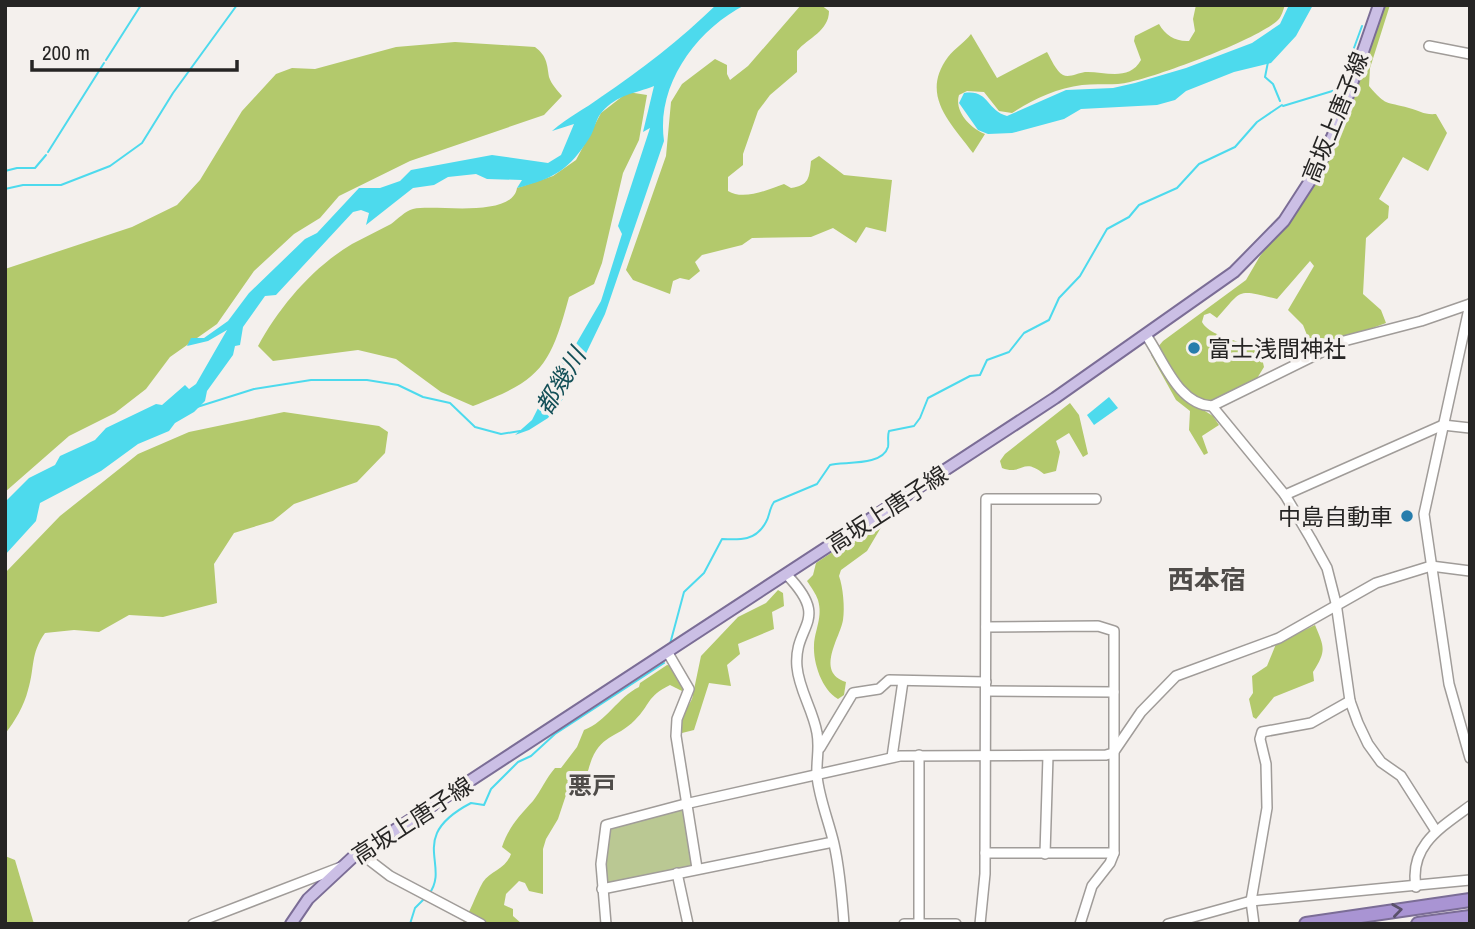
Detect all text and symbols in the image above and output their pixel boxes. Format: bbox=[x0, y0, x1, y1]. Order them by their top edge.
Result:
scale bar bbox=[32, 28, 236, 72]
text: 200 m bbox=[42, 38, 90, 67]
street label: 高坂上唐子線 bbox=[1295, 47, 1375, 187]
place label: 富士浅間神社 bbox=[1208, 333, 1346, 364]
water label: 都幾川 bbox=[528, 339, 594, 420]
marker: 富士浅間神社 bbox=[1186, 340, 1202, 356]
street label: 高坂上唐子線 bbox=[821, 458, 953, 560]
place label: 中島自動車 bbox=[1278, 501, 1393, 532]
marker: 中島自動車 bbox=[1399, 508, 1415, 524]
district label: 西本宿 bbox=[1168, 562, 1246, 597]
street label: 高坂上唐子線 bbox=[346, 769, 478, 871]
district label: 悪戸 bbox=[568, 769, 616, 801]
one-way arrow bbox=[1392, 903, 1403, 918]

